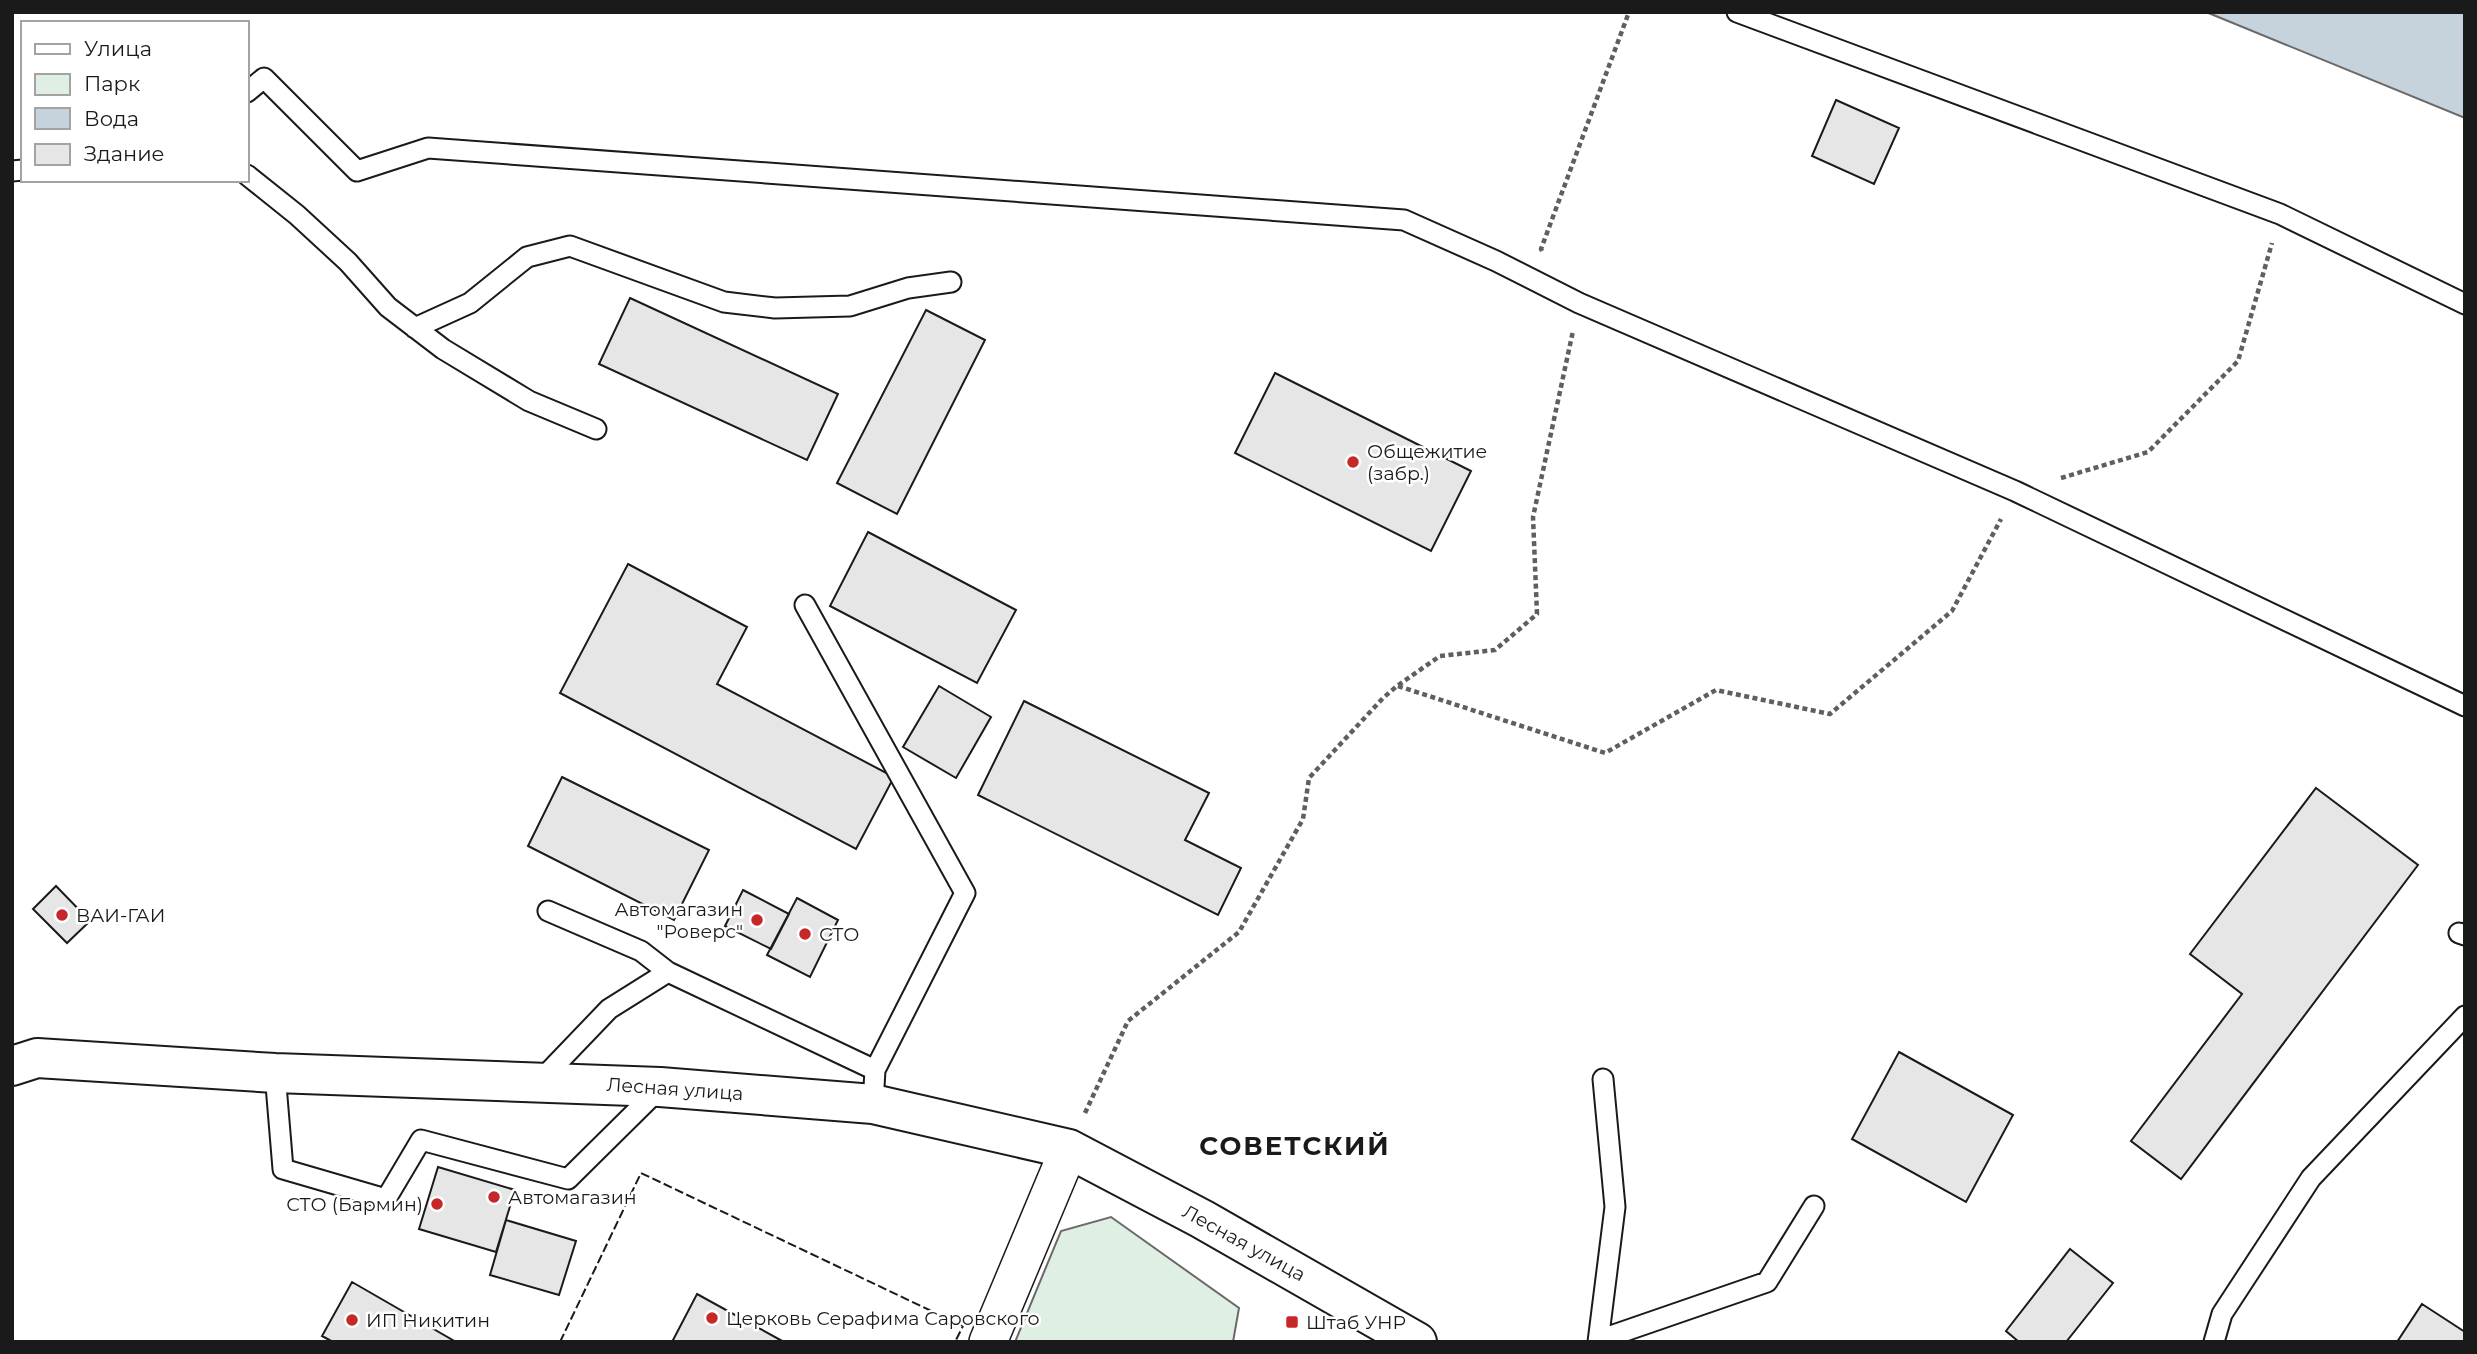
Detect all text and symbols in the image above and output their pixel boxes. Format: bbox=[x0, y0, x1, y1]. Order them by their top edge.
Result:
legend bbox=[21, 21, 248, 182]
text: Улица bbox=[84, 36, 152, 61]
text: Парк bbox=[84, 71, 140, 96]
text: Вода bbox=[84, 106, 139, 131]
text: Здание bbox=[84, 141, 165, 166]
place label: Общежитие (забр.) bbox=[1367, 440, 1487, 485]
marker: Общежитие (забр.) bbox=[1345, 454, 1361, 470]
place label: Автомагазин "Роверс" bbox=[614, 898, 743, 943]
place label: ВАИ-ГАИ bbox=[76, 904, 165, 927]
marker: ВАИ-ГАИ bbox=[54, 907, 70, 923]
marker: Автомагазин "Роверс" bbox=[749, 912, 765, 928]
place label: СТО bbox=[819, 923, 859, 946]
marker: СТО bbox=[797, 926, 813, 942]
street label: Лесная улица bbox=[606, 1073, 744, 1105]
district label: СОВЕТСКИЙ bbox=[1199, 1130, 1391, 1162]
place label: Автомагазин bbox=[508, 1186, 637, 1209]
marker: Автомагазин bbox=[486, 1189, 502, 1205]
place label: СТО (Бармин) bbox=[286, 1193, 423, 1216]
marker: СТО (Бармин) bbox=[429, 1196, 445, 1212]
street label: Лесная улица bbox=[1178, 1200, 1310, 1286]
place label: Церковь Серафима Саровского bbox=[726, 1307, 1040, 1330]
place label: ИП Никитин bbox=[366, 1309, 490, 1332]
marker: Церковь Серафима Саровского bbox=[704, 1310, 720, 1326]
place label: Штаб УНР bbox=[1306, 1311, 1406, 1334]
marker: ИП Никитин bbox=[344, 1312, 360, 1328]
marker: Штаб УНР bbox=[1284, 1314, 1300, 1330]

